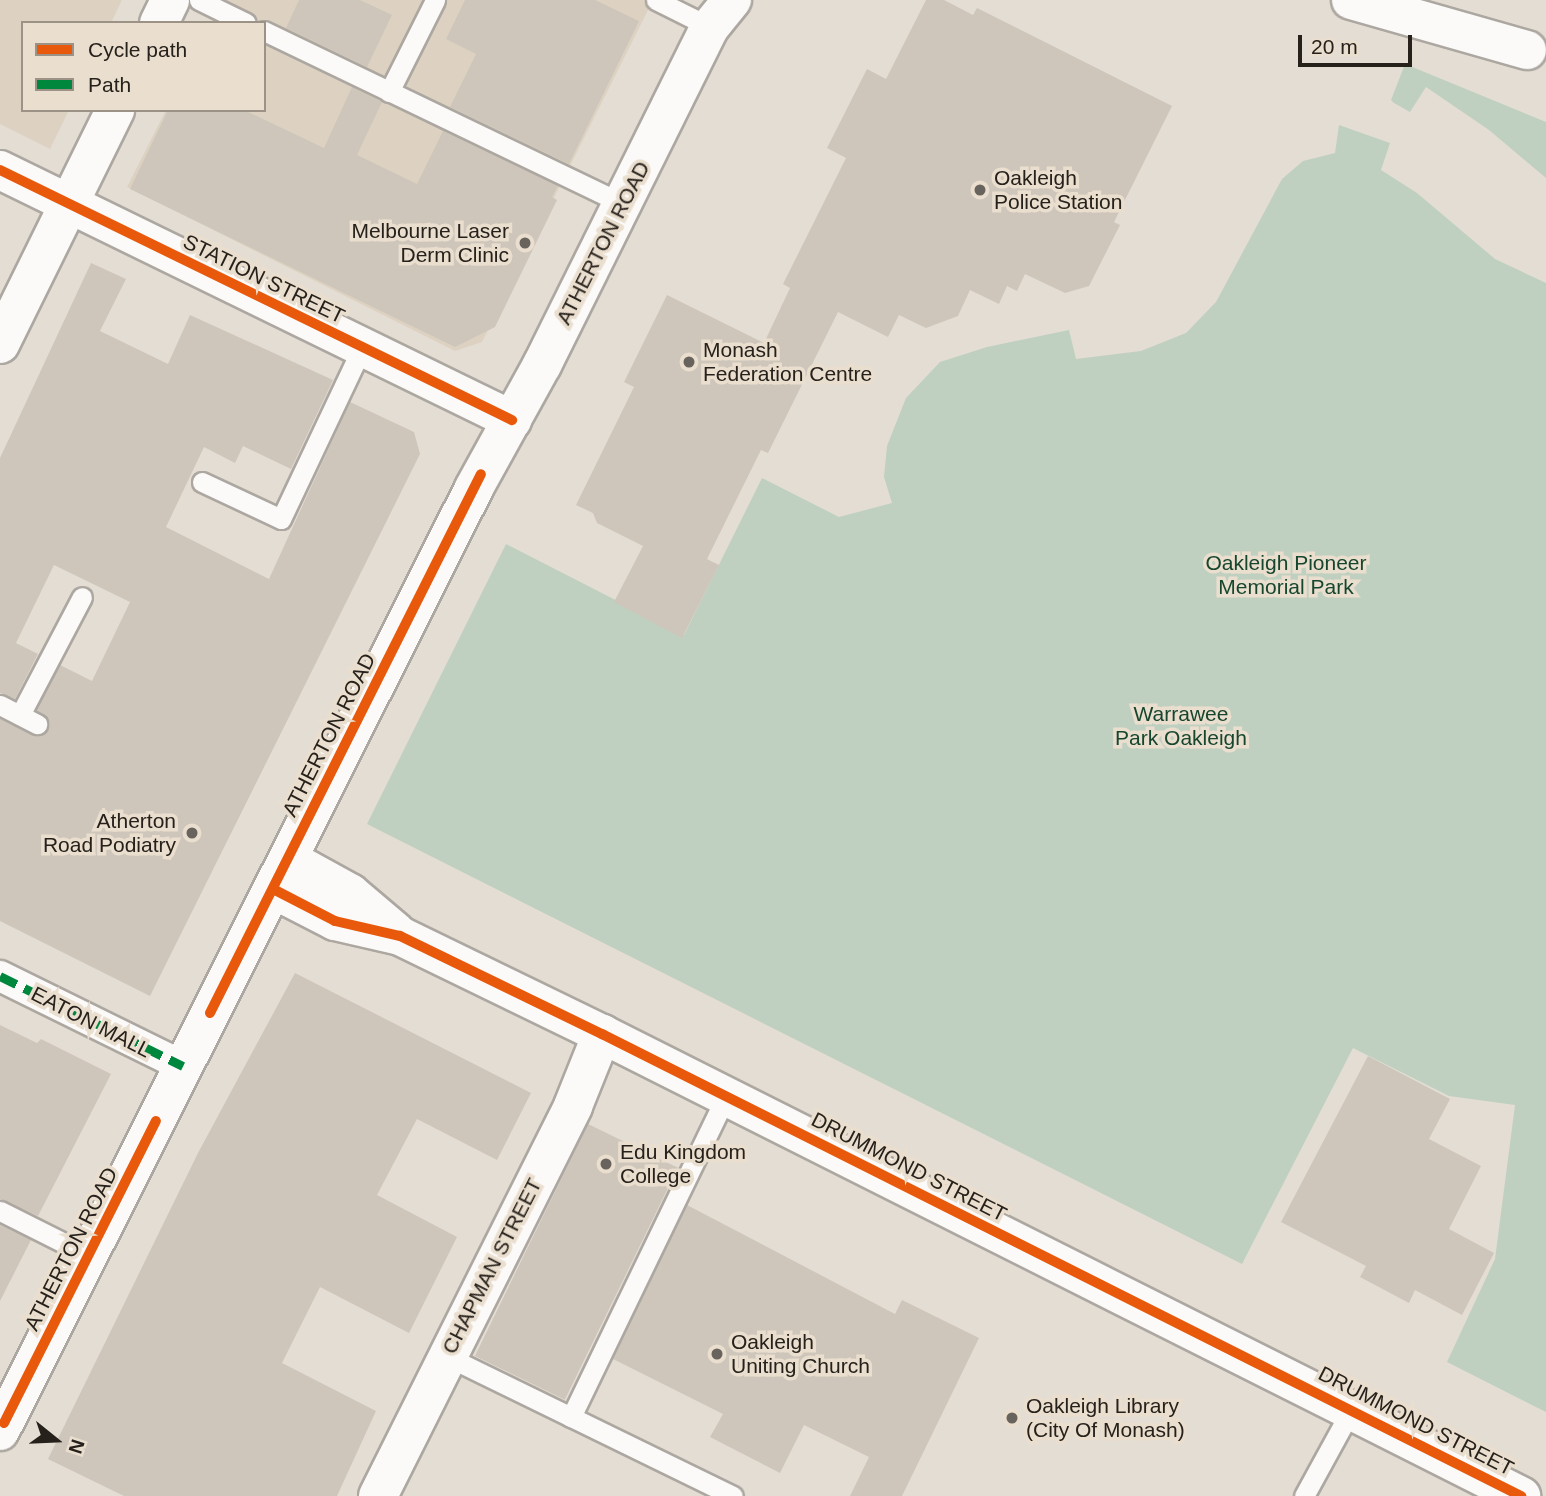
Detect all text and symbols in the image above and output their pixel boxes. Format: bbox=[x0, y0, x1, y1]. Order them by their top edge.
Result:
legend bbox=[21, 21, 266, 112]
scale bar bbox=[1301, 21, 1415, 65]
text: 20 m bbox=[1311, 35, 1358, 58]
text: Cycle path bbox=[88, 38, 187, 61]
text: Path bbox=[88, 73, 131, 96]
street label: ATHERTON ROAD bbox=[551, 157, 655, 329]
place label: Oakleigh Police Station bbox=[994, 165, 1122, 215]
marker: Oakleigh Police Station bbox=[972, 182, 988, 198]
place label: Melbourne Laser Derm Clinic bbox=[351, 218, 509, 268]
street label: STATION STREET bbox=[179, 229, 349, 329]
marker: Melbourne Laser Derm Clinic bbox=[515, 233, 535, 253]
place label: Monash Federation Centre bbox=[703, 337, 872, 387]
marker: Monash Federation Centre bbox=[681, 354, 697, 370]
park label: Oakleigh Pioneer Memorial Park bbox=[1205, 550, 1367, 600]
street label: ATHERTON ROAD bbox=[277, 649, 381, 821]
park label: Warrawee Park Oakleigh bbox=[1115, 701, 1247, 751]
place label: Atherton Road Podiatry bbox=[43, 808, 176, 858]
marker: Atherton Road Podiatry bbox=[182, 823, 202, 843]
street label: EATON MALL bbox=[27, 981, 155, 1063]
street label: DRUMMOND STREET bbox=[807, 1107, 1011, 1227]
place label: Edu Kingdom College bbox=[620, 1139, 746, 1189]
marker: Edu Kingdom College bbox=[598, 1156, 614, 1172]
street label: ATHERTON ROAD bbox=[19, 1163, 123, 1335]
street label: CHAPMAN STREET bbox=[437, 1174, 547, 1358]
place label: Oakleigh Uniting Church bbox=[731, 1329, 870, 1379]
marker: Oakleigh Uniting Church bbox=[709, 1346, 725, 1362]
street label: DRUMMOND STREET bbox=[1314, 1361, 1518, 1481]
place label: Oakleigh Library (City Of Monash) bbox=[1026, 1393, 1185, 1443]
north arrow bbox=[21, 1405, 91, 1475]
marker: Oakleigh Library (City Of Monash) bbox=[1004, 1410, 1020, 1426]
text: N bbox=[64, 1437, 89, 1456]

